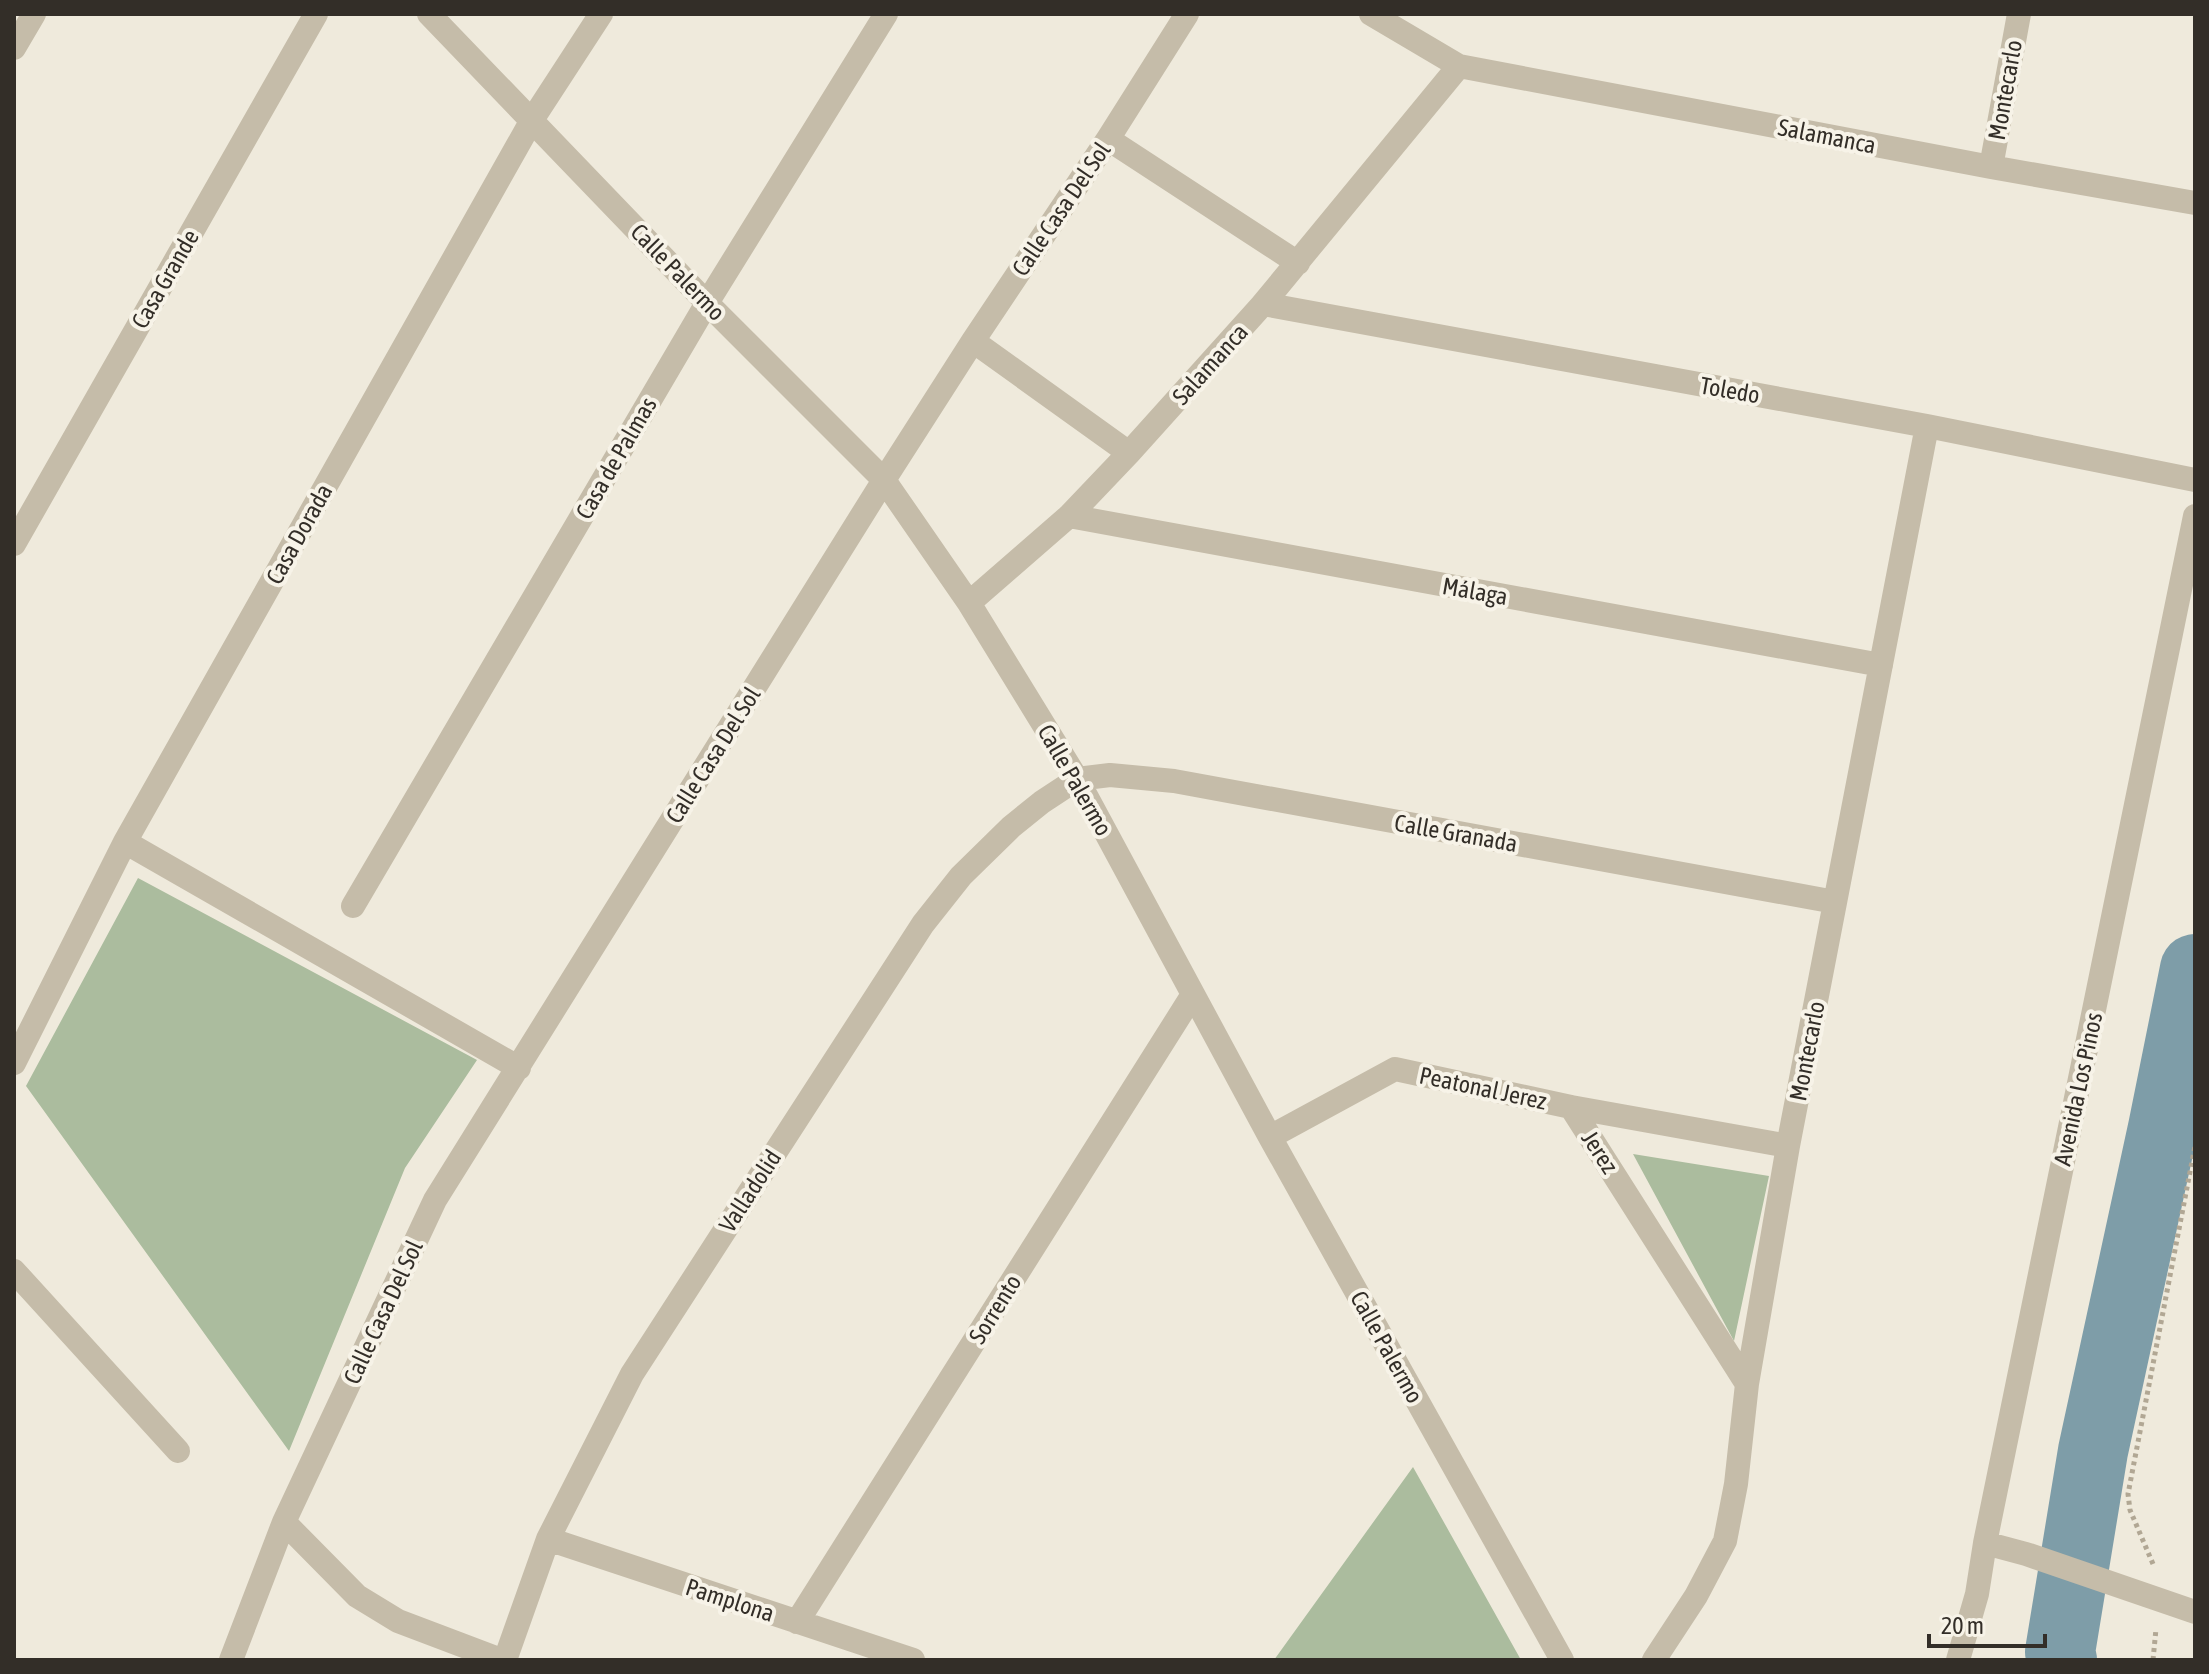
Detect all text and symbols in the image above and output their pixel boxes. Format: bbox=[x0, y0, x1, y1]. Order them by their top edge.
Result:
street label: Montecarlo bbox=[1983, 38, 2027, 142]
street label: Salamanca bbox=[1776, 113, 1878, 159]
street label: Calle Casa Del Sol bbox=[1006, 137, 1116, 281]
street label: Calle Palermo bbox=[625, 218, 731, 326]
street label: Casa Grande bbox=[126, 225, 204, 333]
street label: Salamanca bbox=[1167, 318, 1253, 410]
street label: Toledo bbox=[1698, 372, 1762, 408]
street label: Casa de Palmas bbox=[570, 392, 662, 524]
street label: Casa Dorada bbox=[261, 479, 337, 589]
street label: Málaga bbox=[1440, 572, 1510, 610]
street label: Calle Casa Del Sol bbox=[660, 681, 766, 828]
street label: Calle Palermo bbox=[1032, 720, 1118, 840]
street label: Calle Granada bbox=[1392, 809, 1520, 857]
street label: Montecarlo bbox=[1784, 999, 1830, 1103]
street label: Avenida Los Pinos bbox=[2049, 1010, 2107, 1168]
street label: Peatonal Jerez bbox=[1417, 1061, 1549, 1115]
street label: Jerez bbox=[1576, 1126, 1624, 1179]
street label: Valladolid bbox=[714, 1145, 786, 1237]
street label: Calle Casa Del Sol bbox=[338, 1235, 428, 1388]
street label: Sorrento bbox=[963, 1270, 1027, 1348]
street label: Calle Palermo bbox=[1345, 1286, 1429, 1408]
street label: Pamplona bbox=[682, 1573, 778, 1627]
scale bar bbox=[1929, 1598, 2045, 1648]
text: 20 m bbox=[1941, 1612, 1984, 1639]

